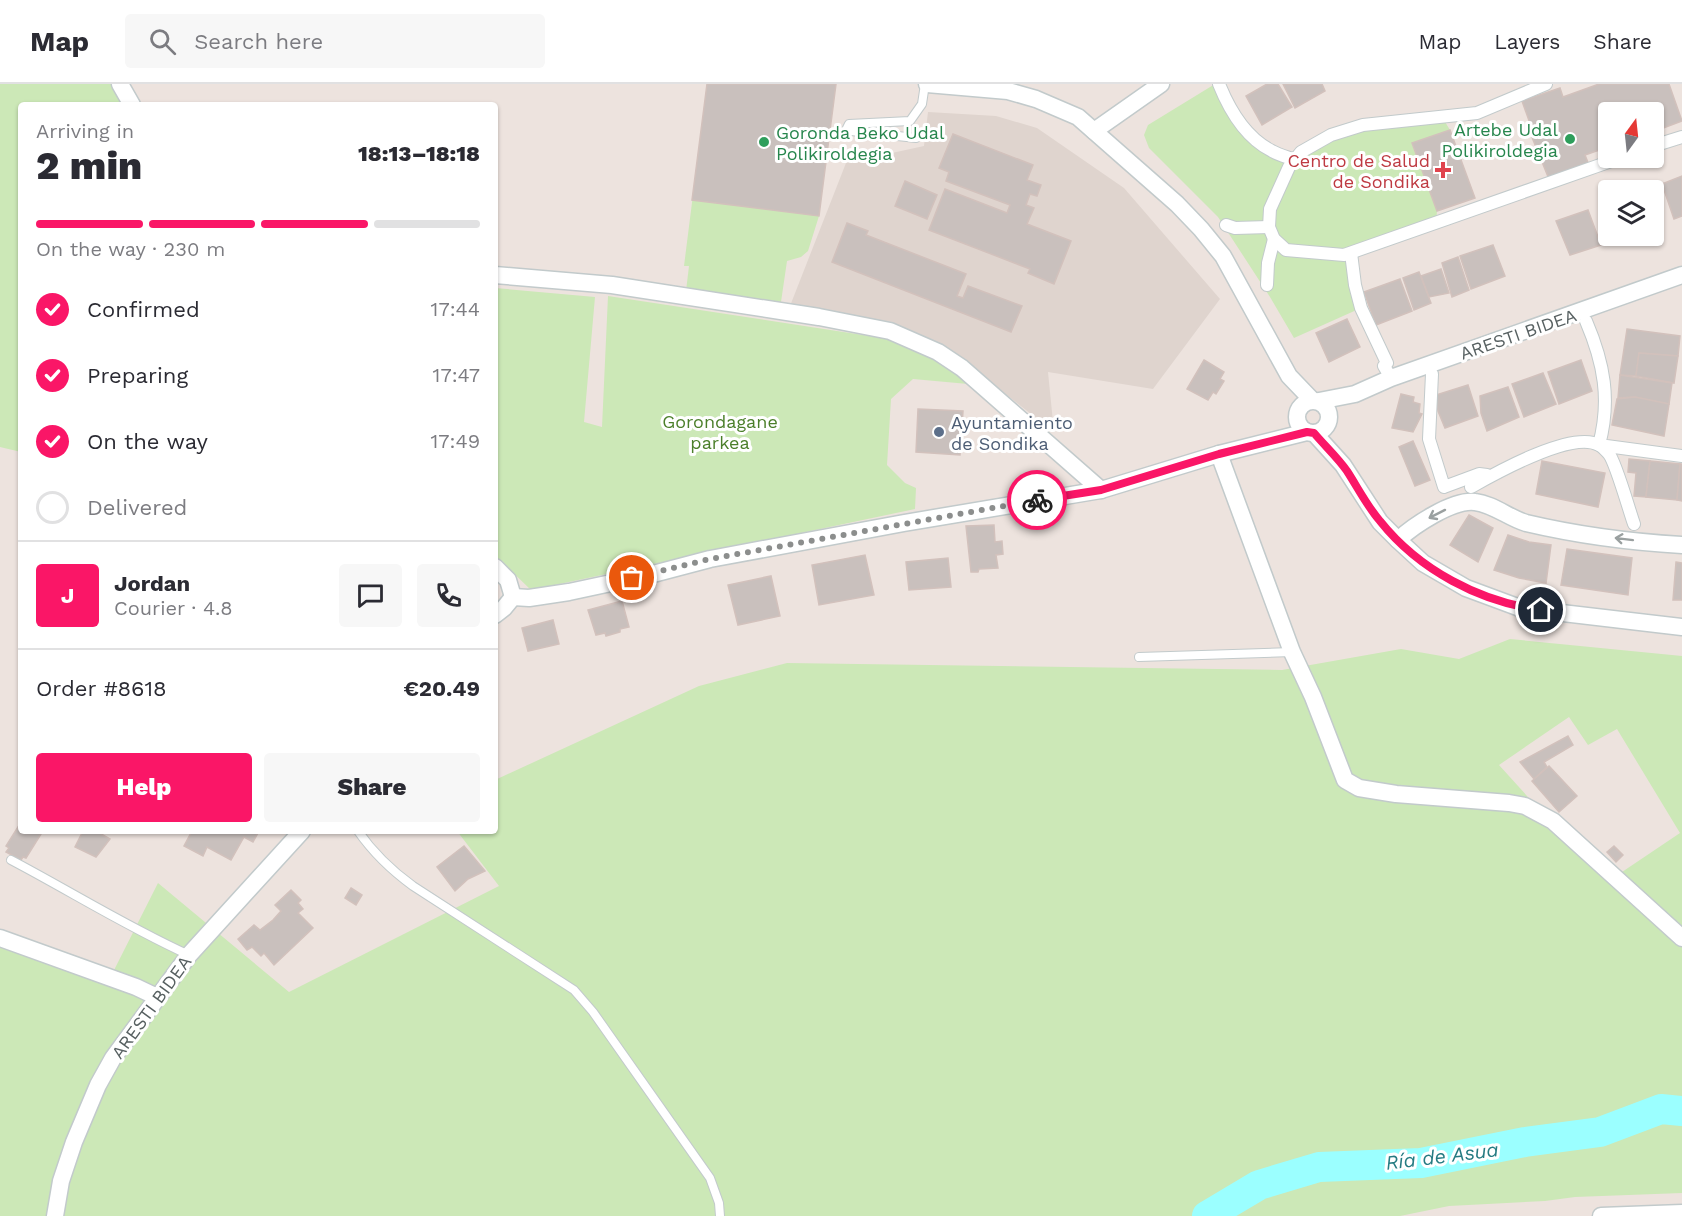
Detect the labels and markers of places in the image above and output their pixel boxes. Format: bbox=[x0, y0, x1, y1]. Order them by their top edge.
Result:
place label: Artebe Udal Polikiroldegia bbox=[1442, 119, 1558, 161]
place label: Goronda Beko Udal Polikiroldegia bbox=[776, 122, 945, 164]
marker: Artebe Udal Polikiroldegia bbox=[1563, 132, 1577, 146]
marker: Goronda Beko Udal Polikiroldegia bbox=[757, 135, 771, 149]
place label: Centro de Salud de Sondika bbox=[1287, 150, 1430, 192]
marker: Centro de Salud de Sondika bbox=[1434, 161, 1452, 179]
place label: Ayuntamiento de Sondika bbox=[951, 412, 1073, 454]
marker: Ayuntamiento de Sondika bbox=[932, 425, 946, 439]
pin bbox=[606, 552, 657, 603]
pin bbox=[1515, 584, 1566, 635]

